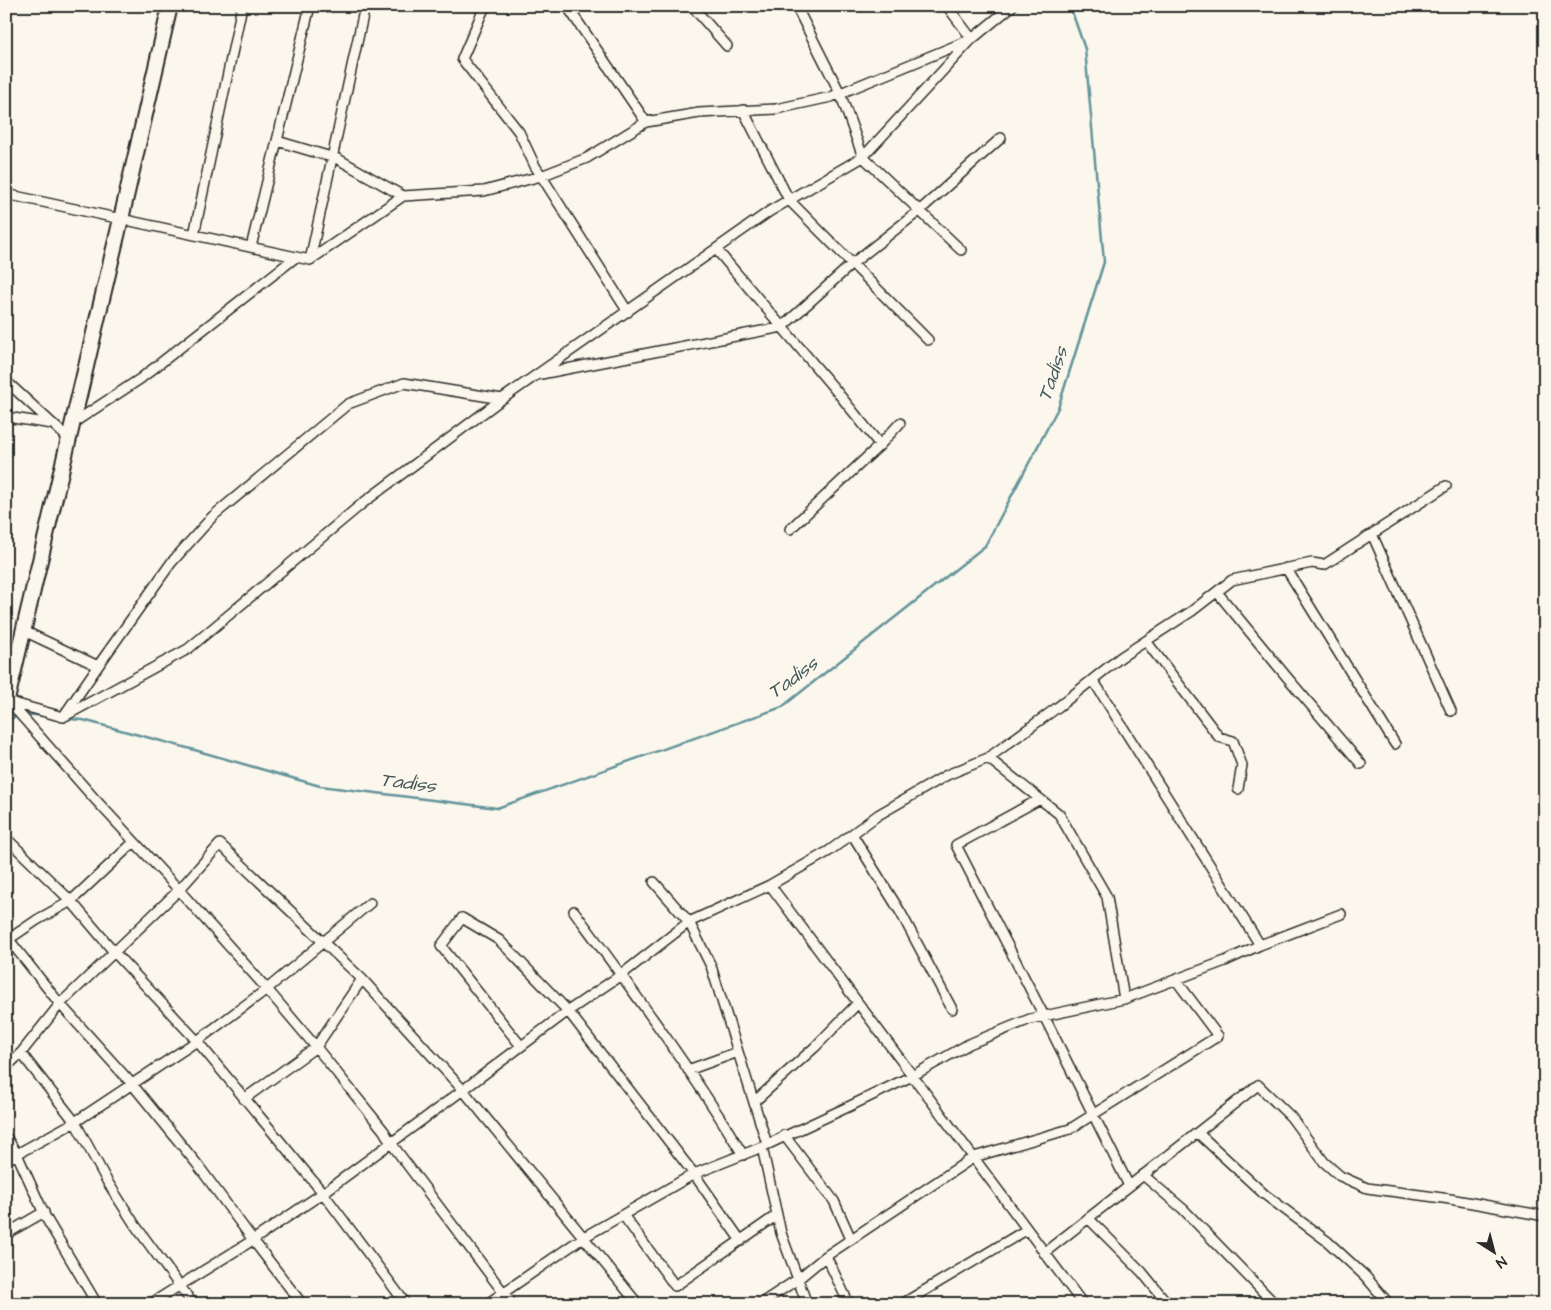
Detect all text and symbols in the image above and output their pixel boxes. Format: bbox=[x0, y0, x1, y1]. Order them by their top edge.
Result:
water label: Tadiss bbox=[1031, 342, 1076, 405]
water label: Tadiss bbox=[762, 650, 825, 706]
water label: Tadiss bbox=[379, 766, 438, 800]
north arrow bbox=[1468, 1228, 1518, 1278]
text: N bbox=[1491, 1251, 1510, 1273]

